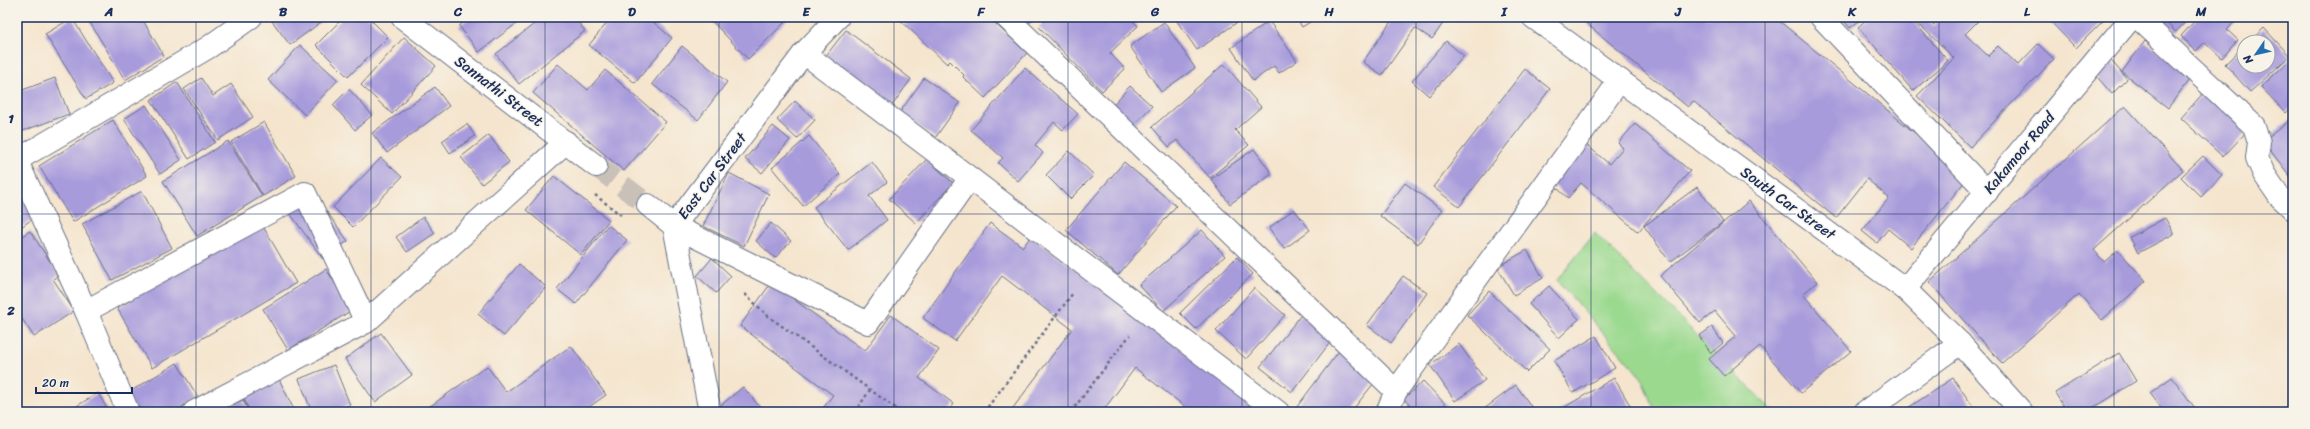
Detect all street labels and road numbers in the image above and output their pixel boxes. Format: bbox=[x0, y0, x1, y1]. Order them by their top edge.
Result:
street label: Sannathi Street bbox=[449, 49, 550, 134]
street label: Kakamoor Road bbox=[1977, 105, 2062, 200]
street label: East Car Street bbox=[671, 126, 754, 225]
street label: South Car Street bbox=[1735, 159, 1842, 247]

